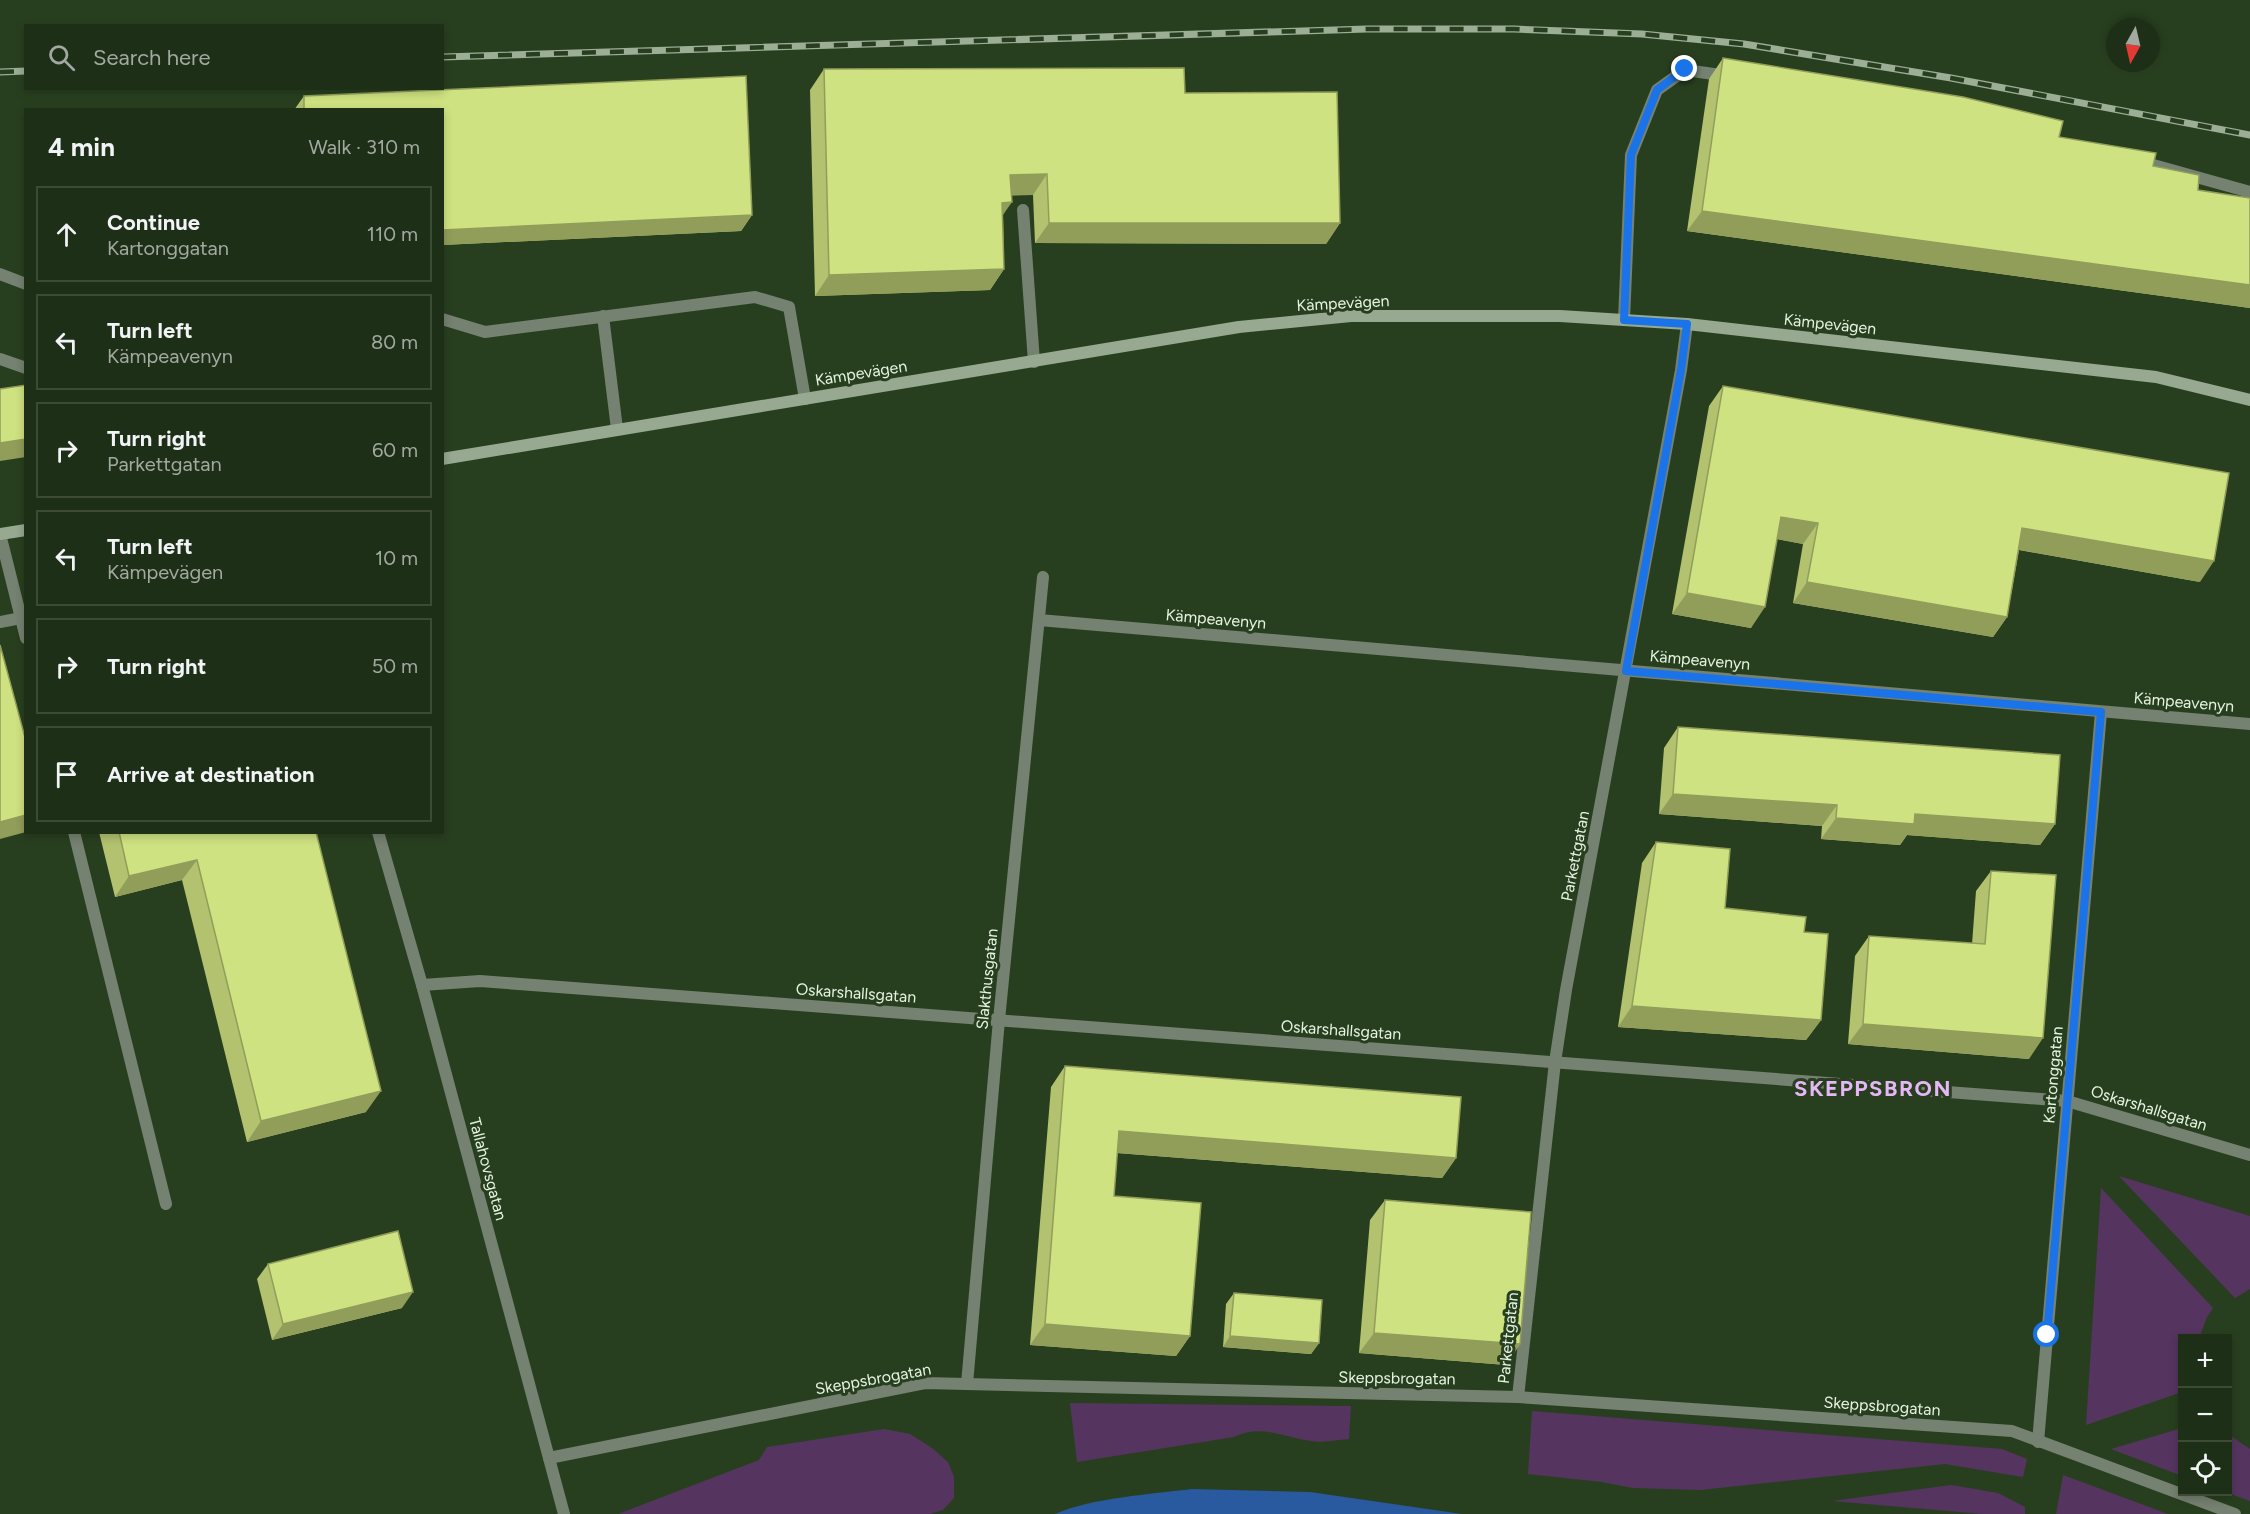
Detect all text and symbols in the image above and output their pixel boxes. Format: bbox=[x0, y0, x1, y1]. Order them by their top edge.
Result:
north arrow bbox=[2106, 18, 2160, 72]
search box bbox=[24, 24, 444, 90]
icon: search bbox=[45, 41, 78, 74]
text: Search here bbox=[93, 44, 211, 71]
route end bbox=[1671, 55, 1697, 81]
text: 4 min bbox=[48, 131, 115, 163]
text: Walk · 310 m bbox=[308, 135, 420, 159]
text: Continue bbox=[107, 209, 200, 236]
icon: ahead bbox=[50, 218, 83, 251]
text: 110 m bbox=[367, 222, 418, 246]
text: Kartonggatan bbox=[107, 236, 229, 260]
street label: Kämpevägen bbox=[1296, 291, 1390, 315]
street label: Kämpevägen bbox=[1783, 310, 1877, 338]
text: Turn left bbox=[107, 317, 193, 344]
icon: left bbox=[50, 326, 83, 359]
text: 80 m bbox=[371, 330, 418, 354]
text: Kämpeavenyn bbox=[107, 344, 233, 368]
street label: Kämpevägen bbox=[814, 356, 908, 390]
text: Turn right bbox=[107, 425, 206, 452]
icon: right bbox=[50, 434, 83, 467]
text: 60 m bbox=[372, 438, 418, 462]
text: Parkettgatan bbox=[107, 452, 222, 476]
text: Turn left bbox=[107, 533, 193, 560]
icon: left bbox=[50, 542, 83, 575]
text: 10 m bbox=[375, 546, 418, 570]
text: Kämpevägen bbox=[107, 560, 223, 584]
street label: Kämpeavenyn bbox=[1165, 605, 1267, 633]
street label: Kämpeavenyn bbox=[1649, 646, 1751, 674]
icon: right bbox=[50, 650, 83, 683]
text: Turn right bbox=[107, 653, 206, 680]
text: 50 m bbox=[372, 654, 418, 678]
street label: Kämpeavenyn bbox=[2133, 688, 2235, 716]
icon: arrive bbox=[50, 758, 83, 791]
text: Arrive at destination bbox=[107, 761, 315, 788]
street label: Parkettgatan bbox=[1557, 809, 1593, 903]
street label: Slakthusgatan bbox=[972, 928, 1002, 1030]
street label: Oskarshallsgatan bbox=[795, 979, 917, 1007]
street label: Oskarshallsgatan bbox=[1280, 1016, 1402, 1044]
street label: Kartonggatan bbox=[2039, 1026, 2067, 1124]
district label: SKEPPSBRON bbox=[1794, 1075, 1952, 1102]
street label: Oskarshallsgatan bbox=[2089, 1081, 2210, 1135]
street label: Tallahovsgatan bbox=[465, 1116, 511, 1223]
street label: Parkettgatan bbox=[1494, 1291, 1522, 1385]
route start bbox=[2033, 1321, 2059, 1347]
map controls bbox=[2178, 1334, 2232, 1496]
button: + bbox=[2178, 1334, 2232, 1388]
street label: Skeppsbrogatan bbox=[814, 1359, 932, 1399]
street label: Skeppsbrogatan bbox=[1338, 1367, 1456, 1389]
button: − bbox=[2178, 1388, 2232, 1442]
street label: Skeppsbrogatan bbox=[1823, 1392, 1941, 1420]
button: locate bbox=[2178, 1442, 2232, 1496]

